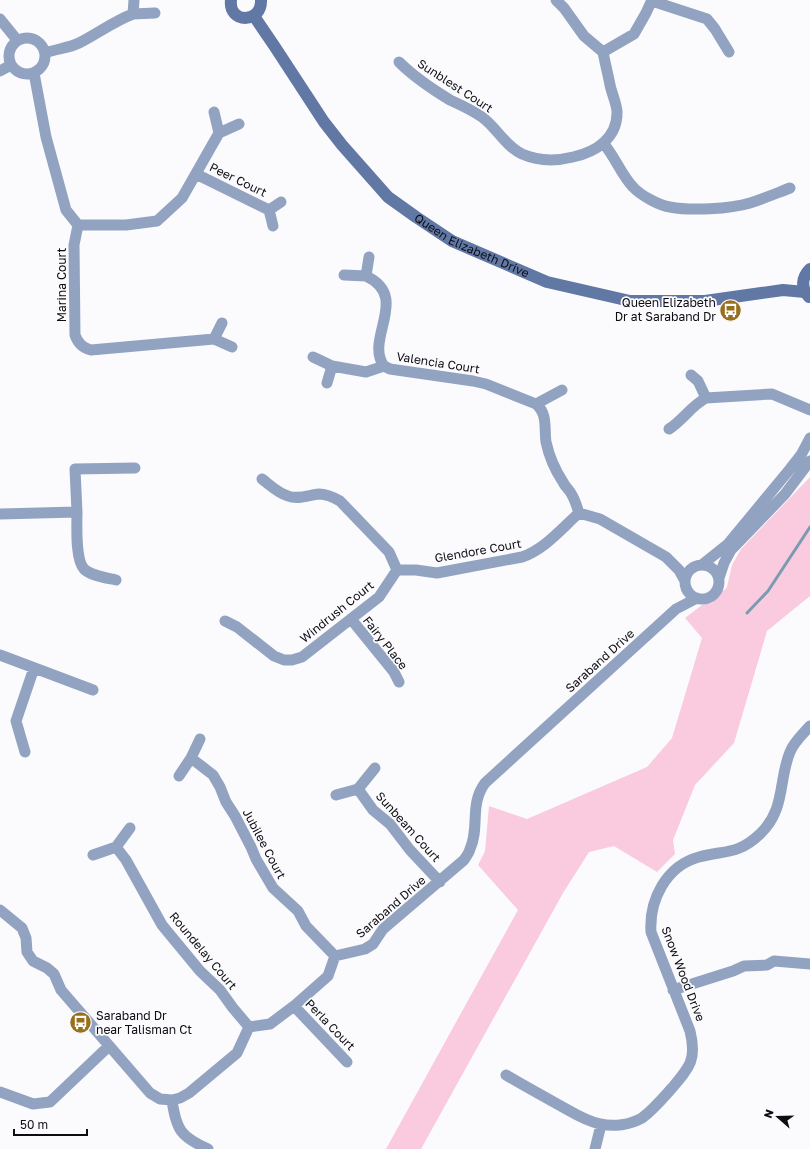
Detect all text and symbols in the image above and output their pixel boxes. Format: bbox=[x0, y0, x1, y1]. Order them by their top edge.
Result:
street label: Sunblest Court bbox=[415, 56, 496, 116]
street label: Peer Court bbox=[207, 159, 269, 200]
street label: Queen Elizabeth Drive bbox=[412, 210, 532, 280]
street label: Marina Court bbox=[54, 248, 69, 322]
place label: Queen Elizabeth Dr at Saraband Dr bbox=[615, 295, 716, 324]
bus stop icon: Queen Elizabeth Dr at Saraband Dr bbox=[718, 297, 744, 323]
street label: Valencia Court bbox=[395, 349, 481, 377]
street label: Glendore Court bbox=[433, 535, 523, 566]
street label: Windrush Court bbox=[297, 577, 377, 646]
street label: Fairy Place bbox=[360, 613, 411, 672]
street label: Saraband Drive bbox=[562, 626, 637, 695]
street label: Sunbeam Court bbox=[373, 788, 444, 865]
street label: Jubilee Court bbox=[240, 806, 289, 882]
street label: Saraband Drive bbox=[353, 872, 429, 941]
street label: Roundelay Court bbox=[167, 909, 240, 993]
street label: Snow Wood Drive bbox=[658, 924, 708, 1023]
street label: Perla Court bbox=[302, 996, 359, 1054]
place label: Saraband Dr near Talisman Ct bbox=[96, 1008, 192, 1037]
bus stop icon: Saraband Dr near Talisman Ct bbox=[67, 1010, 93, 1036]
north arrow bbox=[758, 1097, 798, 1137]
text: N bbox=[761, 1107, 776, 1120]
scale bar bbox=[14, 1111, 87, 1137]
text: 50 m bbox=[20, 1117, 48, 1132]

